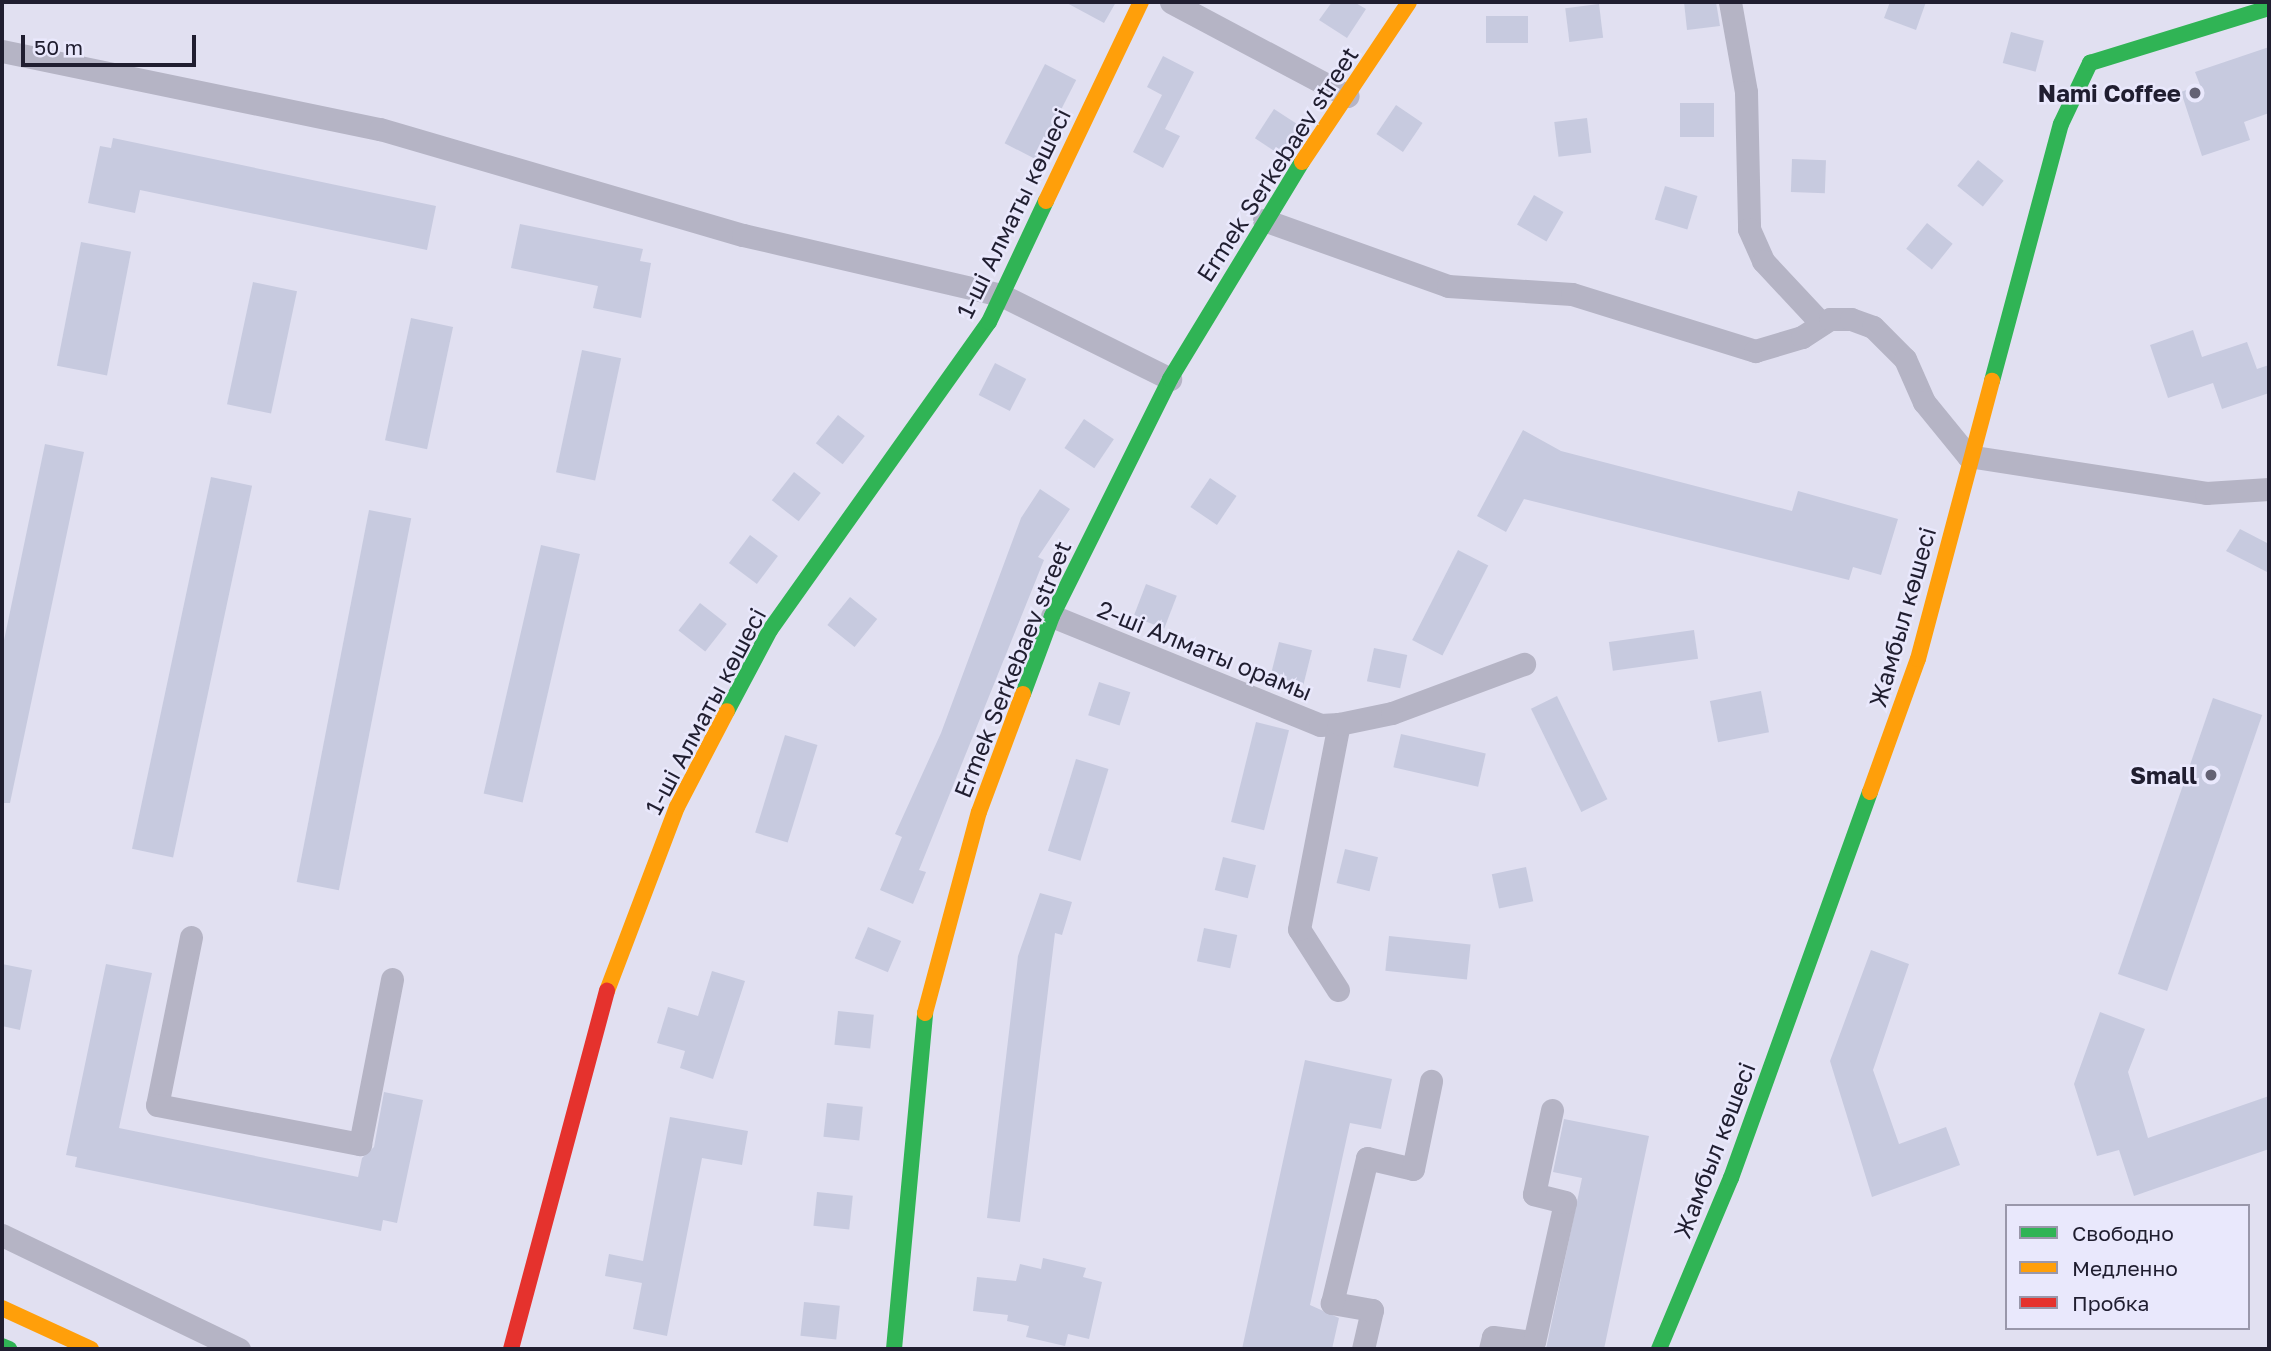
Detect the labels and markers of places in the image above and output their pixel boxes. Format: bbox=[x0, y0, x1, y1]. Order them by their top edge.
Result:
place label: Nami Coffee bbox=[2038, 79, 2181, 107]
marker: Nami Coffee bbox=[2187, 85, 2203, 101]
place label: Small bbox=[2130, 761, 2197, 789]
marker: Small bbox=[2203, 767, 2219, 783]

